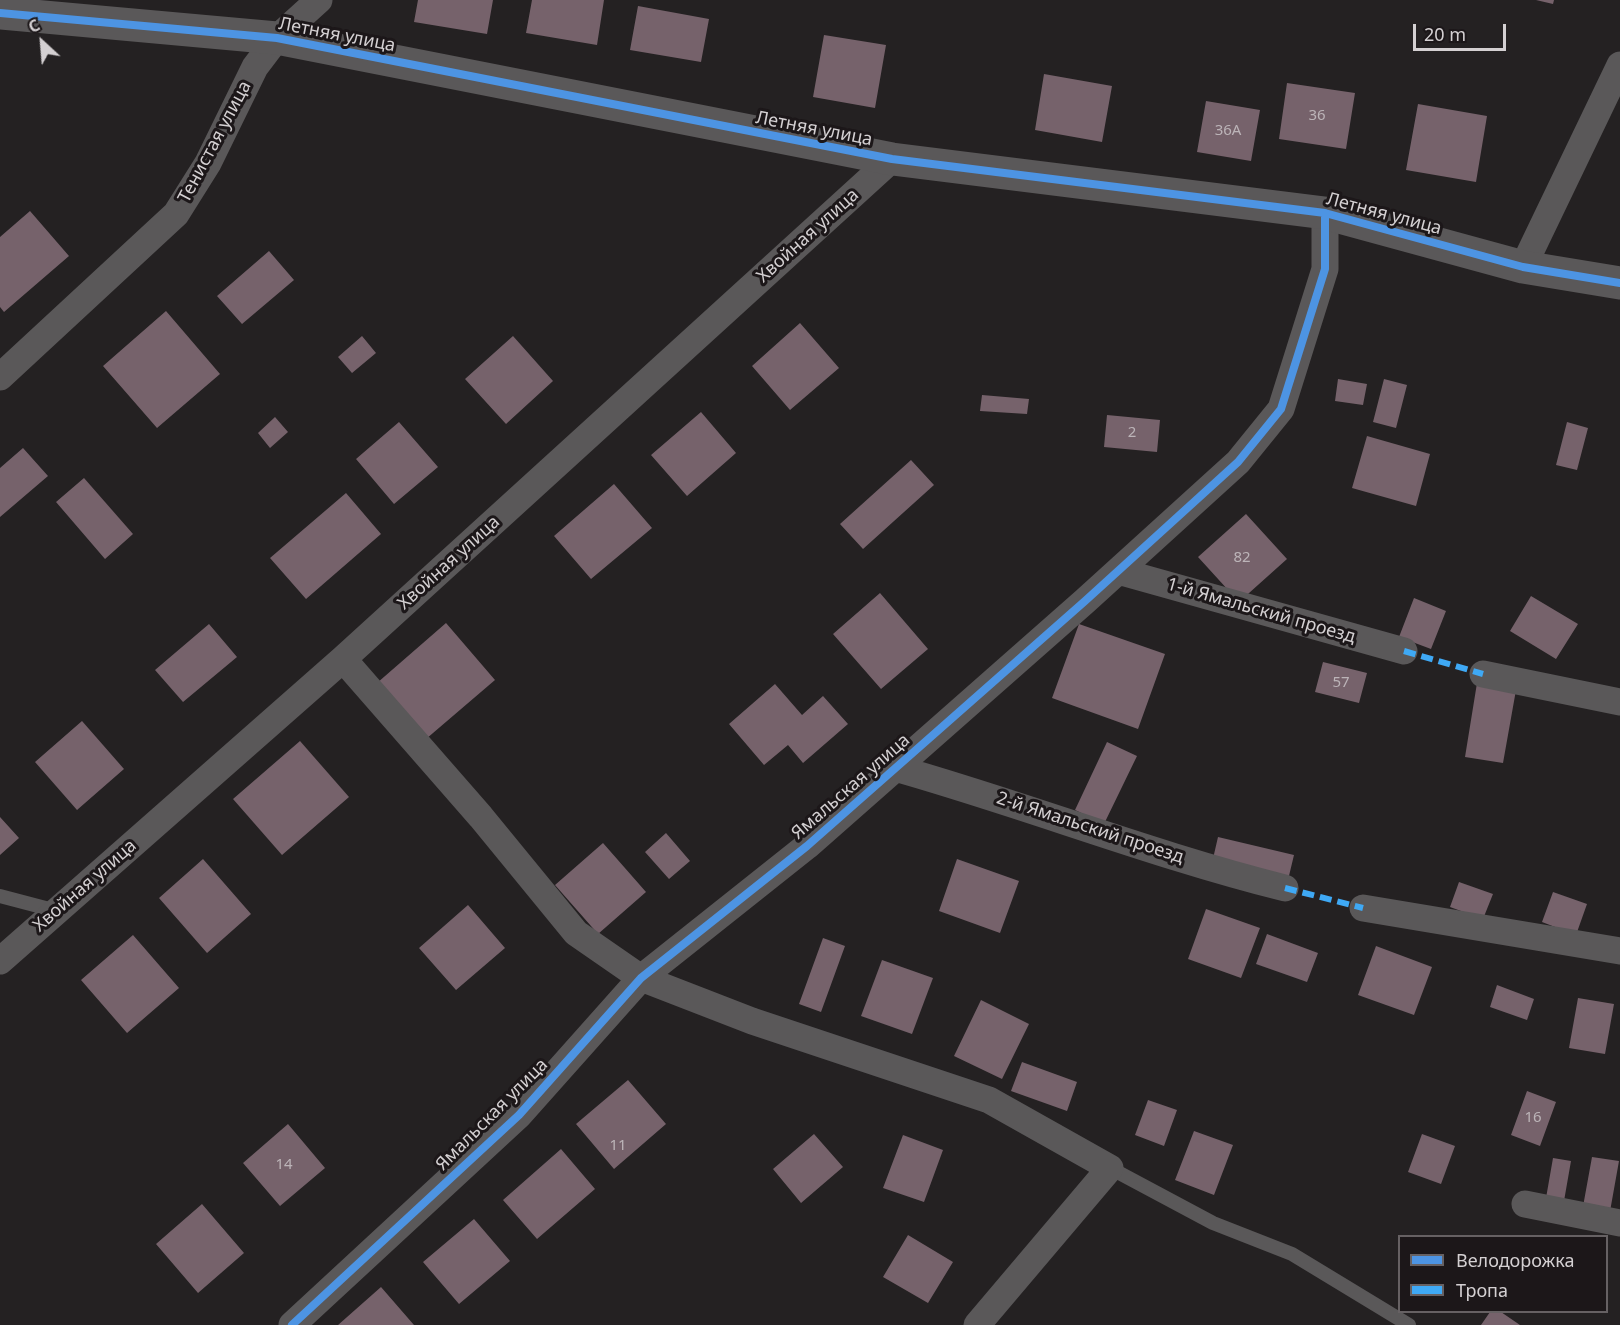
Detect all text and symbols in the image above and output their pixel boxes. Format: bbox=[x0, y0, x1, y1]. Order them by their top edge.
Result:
north arrow bbox=[12, 12, 72, 72]
scale bar bbox=[1416, 12, 1509, 50]
street label: Летняя улица bbox=[277, 13, 397, 57]
text: С bbox=[25, 14, 44, 38]
text: 20 m bbox=[1424, 22, 1466, 46]
street label: Тенистая улица bbox=[174, 77, 256, 207]
street label: Летняя улица bbox=[754, 107, 874, 151]
house number: 36 bbox=[1308, 107, 1326, 125]
house number: 36А bbox=[1215, 122, 1241, 140]
street label: Хвойная улица bbox=[753, 185, 863, 287]
street label: Летняя улица bbox=[1324, 188, 1444, 240]
house number: 2 bbox=[1128, 424, 1136, 442]
street label: Хвойная улица bbox=[394, 512, 504, 614]
house number: 82 bbox=[1233, 549, 1251, 567]
street label: 1-й Ямальский проезд bbox=[1164, 574, 1358, 648]
house number: 57 bbox=[1332, 674, 1350, 692]
street label: Ямальская улица bbox=[787, 730, 915, 844]
street label: 2-й Ямальский проезд bbox=[994, 788, 1186, 868]
street label: Хвойная улица bbox=[29, 835, 141, 937]
street label: Ямальская улица bbox=[431, 1054, 553, 1176]
house number: 16 bbox=[1524, 1109, 1542, 1127]
house number: 11 bbox=[609, 1137, 627, 1155]
house number: 14 bbox=[275, 1156, 293, 1174]
legend bbox=[1398, 1235, 1608, 1313]
text: Велодорожка bbox=[1456, 1248, 1574, 1272]
text: Тропа bbox=[1456, 1278, 1508, 1302]

